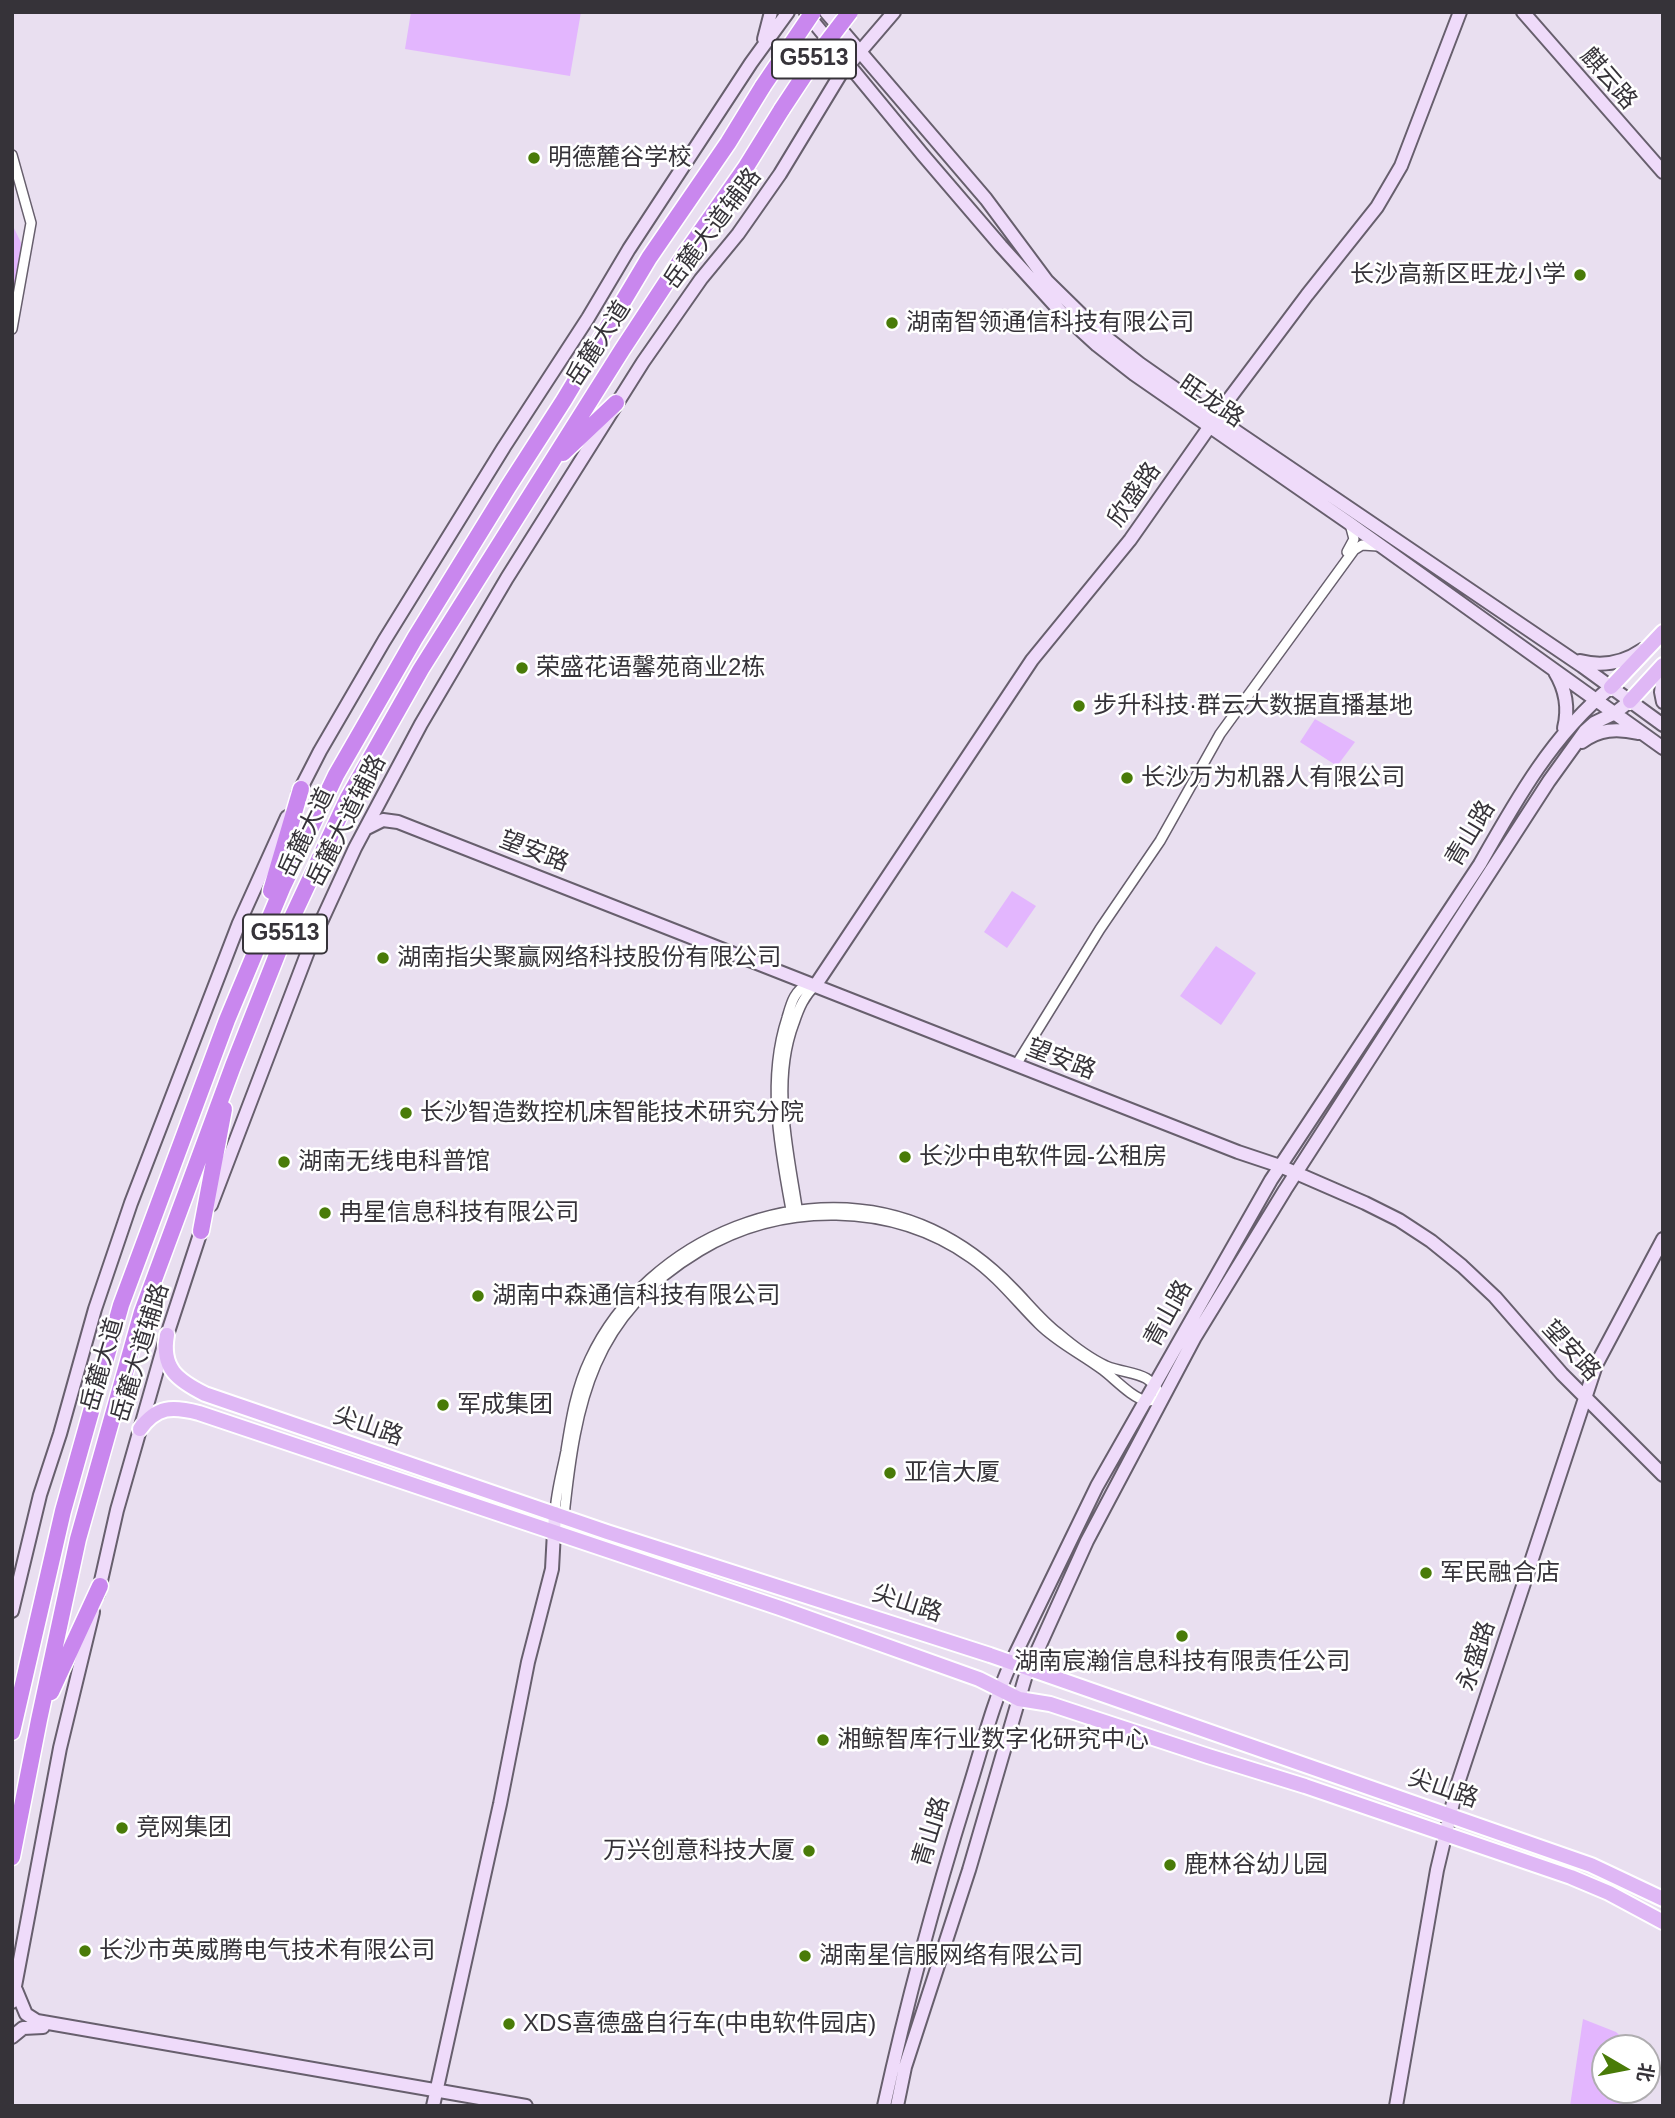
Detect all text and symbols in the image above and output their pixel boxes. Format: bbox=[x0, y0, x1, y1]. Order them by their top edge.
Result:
road number: G5513 bbox=[772, 40, 856, 78]
street label: 麒云路 bbox=[1574, 42, 1642, 116]
place label: 明德麓谷学校 bbox=[548, 144, 692, 172]
marker: 明德麓谷学校 bbox=[526, 150, 542, 166]
street label: 岳麓大道辅路 bbox=[658, 163, 768, 295]
place label: 长沙高新区旺龙小学 bbox=[1350, 261, 1566, 289]
marker: 长沙高新区旺龙小学 bbox=[1572, 267, 1588, 283]
street label: 岳麓大道 bbox=[561, 296, 637, 392]
place label: 湖南智领通信科技有限公司 bbox=[906, 309, 1194, 337]
marker: 湖南智领通信科技有限公司 bbox=[884, 315, 900, 331]
street label: 旺龙路 bbox=[1173, 370, 1249, 434]
street label: 欣盛路 bbox=[1103, 457, 1167, 533]
place label: 荣盛花语馨苑商业2栋 bbox=[536, 654, 765, 682]
marker: 荣盛花语馨苑商业2栋 bbox=[514, 660, 530, 676]
place label: 步升科技·群云大数据直播基地 bbox=[1093, 692, 1413, 720]
marker: 步升科技·群云大数据直播基地 bbox=[1071, 698, 1087, 714]
street label: 岳麓大道辅路 bbox=[301, 750, 393, 892]
place label: 长沙万为机器人有限公司 bbox=[1141, 764, 1405, 792]
marker: 长沙万为机器人有限公司 bbox=[1119, 770, 1135, 786]
street label: 岳麓大道 bbox=[273, 784, 341, 882]
street label: 青山路 bbox=[1440, 796, 1502, 872]
street label: 望安路 bbox=[495, 826, 573, 878]
road number: G5513 bbox=[243, 914, 327, 953]
place label: 湖南指尖聚赢网络科技股份有限公司 bbox=[397, 944, 781, 972]
marker: 湖南指尖聚赢网络科技股份有限公司 bbox=[375, 950, 391, 966]
street label: 望安路 bbox=[1022, 1034, 1100, 1086]
place label: 长沙智造数控机床智能技术研究分院 bbox=[420, 1099, 804, 1127]
marker: 长沙智造数控机床智能技术研究分院 bbox=[398, 1105, 414, 1121]
place label: 长沙中电软件园-公租房 bbox=[919, 1143, 1167, 1171]
place label: 湖南无线电科普馆 bbox=[298, 1148, 490, 1176]
marker: 长沙中电软件园-公租房 bbox=[897, 1149, 913, 1165]
marker: 湖南无线电科普馆 bbox=[276, 1154, 292, 1170]
place label: 冉星信息科技有限公司 bbox=[339, 1199, 579, 1227]
marker: 冉星信息科技有限公司 bbox=[317, 1205, 333, 1221]
street label: 青山路 bbox=[1139, 1276, 1199, 1352]
street label: 岳麓大道辅路 bbox=[106, 1280, 176, 1426]
place label: 湖南中森通信科技有限公司 bbox=[492, 1282, 780, 1310]
marker: 湖南中森通信科技有限公司 bbox=[470, 1288, 486, 1304]
street label: 岳麓大道 bbox=[76, 1315, 130, 1415]
street label: 望安路 bbox=[1536, 1315, 1606, 1387]
place label: 军成集团 bbox=[457, 1391, 553, 1419]
marker: 军成集团 bbox=[435, 1397, 451, 1413]
street label: 尖山路 bbox=[329, 1402, 407, 1452]
place label: 亚信大厦 bbox=[904, 1459, 1000, 1487]
marker: 亚信大厦 bbox=[882, 1465, 898, 1481]
place label: 军民融合店 bbox=[1440, 1559, 1560, 1587]
marker: 军民融合店 bbox=[1418, 1565, 1434, 1581]
street label: 尖山路 bbox=[868, 1579, 946, 1629]
street label: 永盛路 bbox=[1452, 1617, 1502, 1695]
marker: 湖南宸瀚信息科技有限责任公司 bbox=[1174, 1628, 1190, 1644]
place label: 湖南宸瀚信息科技有限责任公司 bbox=[1014, 1648, 1350, 1676]
place label: 湘鲸智库行业数字化研究中心 bbox=[837, 1726, 1149, 1754]
marker: 湘鲸智库行业数字化研究中心 bbox=[815, 1732, 831, 1748]
street label: 尖山路 bbox=[1404, 1764, 1482, 1814]
street label: 青山路 bbox=[908, 1793, 956, 1871]
place label: 竞网集团 bbox=[136, 1814, 232, 1842]
marker: 竞网集团 bbox=[114, 1820, 130, 1836]
place label: 万兴创意科技大厦 bbox=[603, 1837, 795, 1865]
marker: 万兴创意科技大厦 bbox=[801, 1843, 817, 1859]
place label: 鹿林谷幼儿园 bbox=[1184, 1851, 1328, 1879]
marker: 鹿林谷幼儿园 bbox=[1162, 1857, 1178, 1873]
place label: 长沙市英威腾电气技术有限公司 bbox=[99, 1937, 435, 1965]
place label: 湖南星信服网络有限公司 bbox=[819, 1942, 1083, 1970]
marker: 长沙市英威腾电气技术有限公司 bbox=[77, 1943, 93, 1959]
marker: 湖南星信服网络有限公司 bbox=[797, 1948, 813, 1964]
place label: XDS喜德盛自行车(中电软件园店) bbox=[523, 2010, 876, 2038]
marker: XDS喜德盛自行车(中电软件园店) bbox=[501, 2016, 517, 2032]
north arrow bbox=[1591, 2034, 1661, 2104]
text: 北 bbox=[1633, 2061, 1657, 2084]

